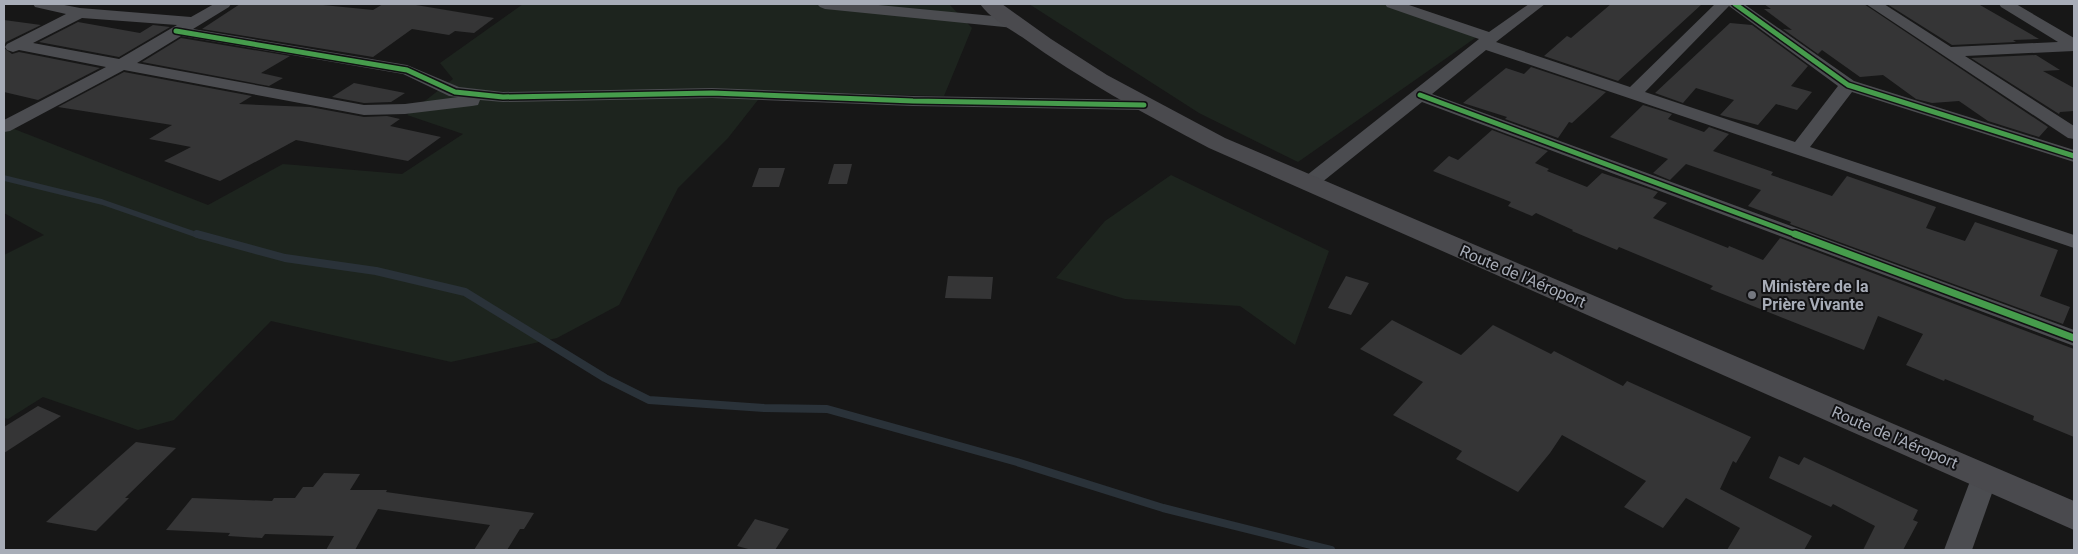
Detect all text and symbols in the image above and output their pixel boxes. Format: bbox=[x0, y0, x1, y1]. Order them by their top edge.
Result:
street label: Route de l'Aéroport bbox=[1457, 241, 1589, 312]
place label: Ministère de la Prière Vivante bbox=[1762, 277, 1869, 314]
marker: Ministère de la Prière Vivante bbox=[1746, 289, 1758, 301]
street label: Route de l'Aéroport bbox=[1829, 402, 1961, 473]

